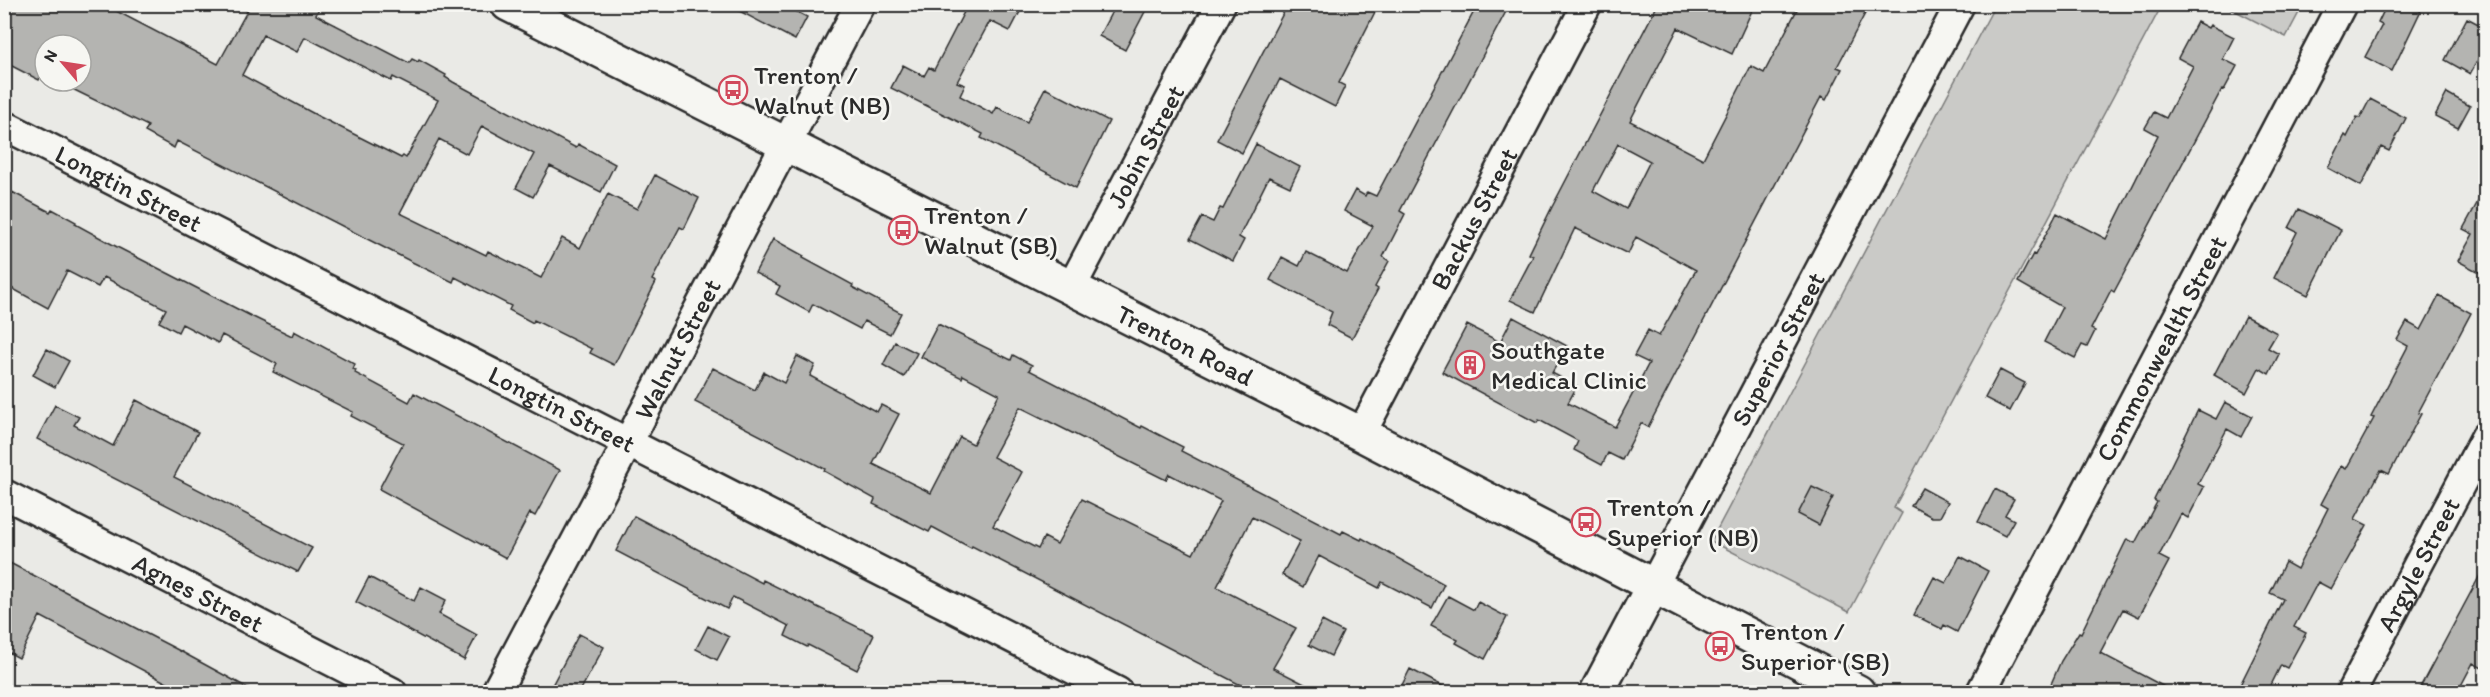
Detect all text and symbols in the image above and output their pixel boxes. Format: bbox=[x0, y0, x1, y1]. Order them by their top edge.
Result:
north arrow bbox=[33, 33, 93, 93]
text: N bbox=[39, 47, 61, 65]
place label: Trenton / Walnut (NB) bbox=[754, 59, 891, 121]
bus stop icon: Trenton / Walnut (NB) bbox=[717, 74, 749, 106]
street label: Jobin Street bbox=[1100, 79, 1191, 214]
street label: Longtin Street bbox=[50, 138, 208, 239]
street label: Backus Street bbox=[1423, 142, 1525, 296]
place label: Trenton / Walnut (SB) bbox=[924, 199, 1058, 261]
bus stop icon: Trenton / Walnut (SB) bbox=[887, 214, 919, 246]
street label: Commonwealth Street bbox=[2089, 230, 2234, 467]
street label: Superior Street bbox=[1724, 266, 1832, 432]
street label: Walnut Street bbox=[627, 273, 728, 425]
street label: Trenton Road bbox=[1111, 297, 1259, 393]
place label: Southgate Medical Clinic bbox=[1491, 334, 1647, 396]
building icon: Southgate Medical Clinic bbox=[1454, 349, 1486, 381]
street label: Longtin Street bbox=[483, 358, 641, 460]
place label: Trenton / Superior (NB) bbox=[1607, 491, 1759, 553]
street label: Argyle Street bbox=[2370, 492, 2467, 637]
bus stop icon: Trenton / Superior (NB) bbox=[1570, 506, 1602, 538]
street label: Agnes Street bbox=[127, 546, 269, 640]
place label: Trenton / Superior (SB) bbox=[1741, 615, 1890, 677]
bus stop icon: Trenton / Superior (SB) bbox=[1704, 630, 1736, 662]

